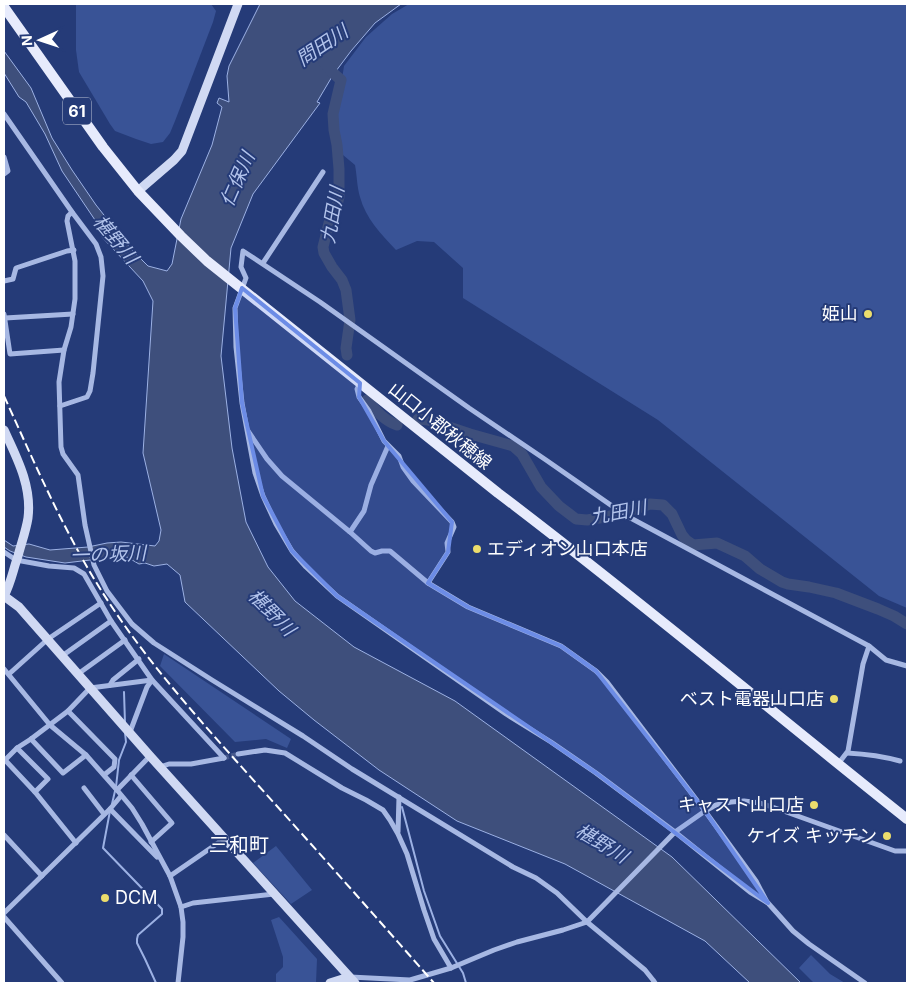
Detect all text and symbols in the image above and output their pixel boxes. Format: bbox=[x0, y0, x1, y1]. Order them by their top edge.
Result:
north arrow bbox=[15, 15, 65, 65]
water label: 問田川 bbox=[292, 19, 354, 71]
text: N bbox=[18, 35, 35, 46]
road number: 61 bbox=[63, 98, 91, 124]
water label: 仁保川 bbox=[215, 147, 260, 210]
water label: 九田川 bbox=[316, 183, 349, 245]
water label: 椹野川 bbox=[88, 210, 144, 270]
place label: 姫山 bbox=[822, 303, 858, 324]
marker: 姫山 bbox=[862, 308, 874, 320]
street label: 山口小郡秋穂線 bbox=[385, 378, 496, 473]
water label: 九田川 bbox=[588, 495, 650, 529]
place label: エディオン山口本店 bbox=[487, 538, 648, 559]
water label: 一の坂川 bbox=[70, 542, 148, 567]
marker: エディオン山口本店 bbox=[471, 543, 483, 555]
water label: 椹野川 bbox=[243, 584, 301, 642]
place label: ベスト電器山口店 bbox=[680, 688, 824, 709]
marker: ベスト電器山口店 bbox=[828, 693, 840, 705]
place label: キャスト山口店 bbox=[678, 794, 804, 815]
marker: キャスト山口店 bbox=[808, 799, 820, 811]
water label: 椹野川 bbox=[571, 819, 634, 869]
place label: ケイズ キッチン bbox=[747, 825, 877, 846]
marker: ケイズ キッチン bbox=[881, 830, 893, 842]
district label: 三和町 bbox=[209, 833, 269, 857]
place label: DCM bbox=[115, 887, 157, 908]
marker: DCM bbox=[99, 892, 111, 904]

